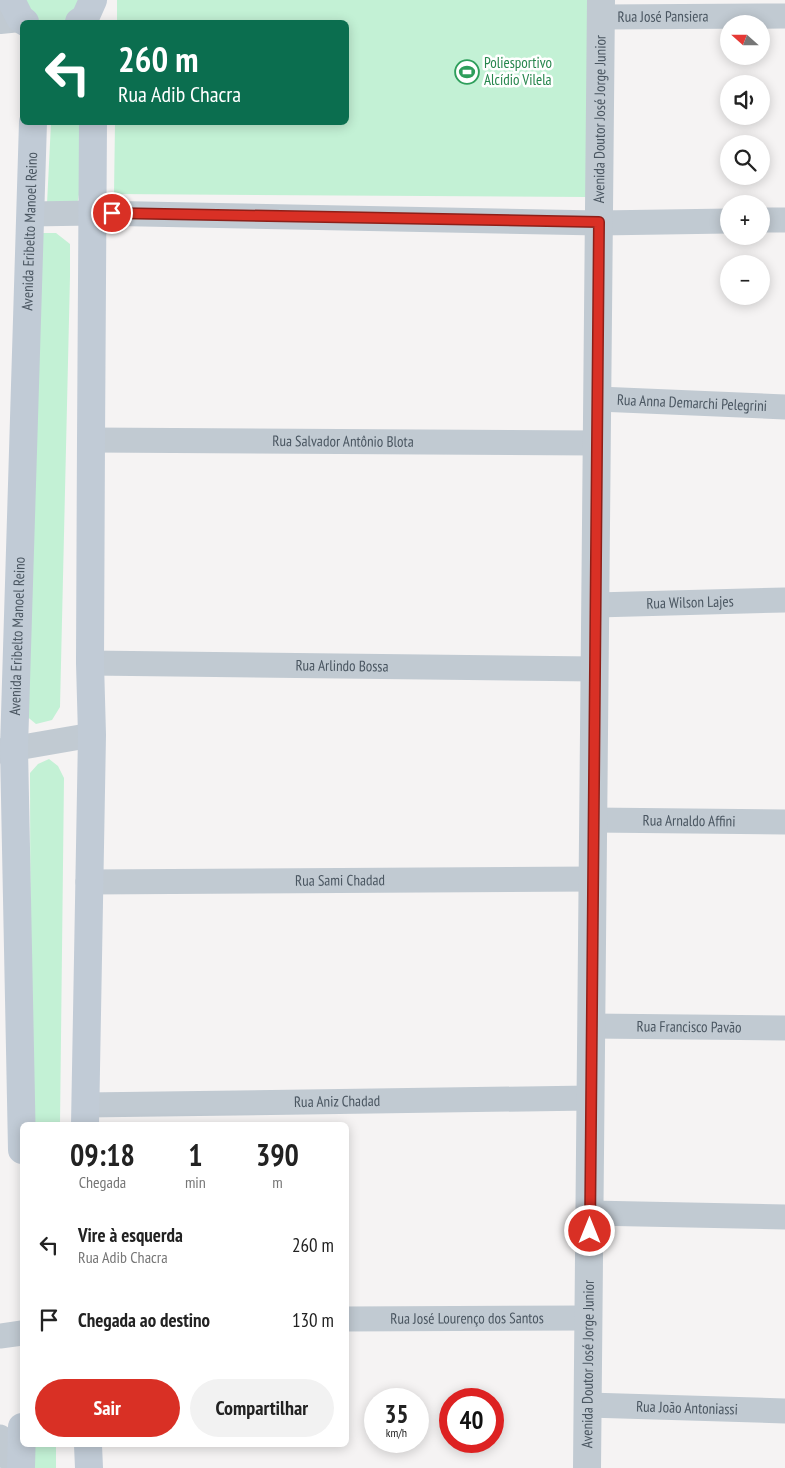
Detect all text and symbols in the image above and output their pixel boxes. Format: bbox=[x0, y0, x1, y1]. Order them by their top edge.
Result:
street label: Rua José Pansiera bbox=[617, 6, 709, 26]
north arrow bbox=[720, 15, 770, 65]
map controls bbox=[720, 15, 770, 305]
street label: Avenida Doutor José Jorge Junior bbox=[589, 34, 610, 203]
text: 260 m bbox=[118, 36, 199, 82]
icon: left bbox=[35, 40, 100, 105]
place label: Poliesportivo Alcídio Vilela bbox=[484, 53, 552, 89]
sports icon: Poliesportivo Alcídio Vilela bbox=[454, 59, 480, 85]
button: sound bbox=[720, 75, 770, 125]
text: Rua Adib Chacra bbox=[118, 80, 241, 108]
button: search bbox=[720, 135, 770, 185]
street label: Avenida Eribelto Manoel Reino bbox=[17, 152, 41, 311]
pin bbox=[91, 192, 133, 234]
button: + bbox=[720, 195, 770, 245]
icon: arrive bbox=[98, 199, 126, 227]
button: − bbox=[720, 255, 770, 305]
street label: Rua Anna Demarchi Pelegrini bbox=[616, 390, 767, 415]
street label: Rua Salvador Antônio Blota bbox=[272, 431, 414, 451]
street label: Avenida Eribelto Manoel Reino bbox=[5, 557, 29, 716]
street label: Rua Wilson Lajes bbox=[646, 591, 734, 613]
street label: Rua Arlindo Bossa bbox=[295, 655, 389, 676]
street label: Rua Arnaldo Affini bbox=[642, 811, 736, 830]
street label: Rua Sami Chadad bbox=[295, 870, 385, 890]
street label: Rua Francisco Pavão bbox=[636, 1016, 742, 1037]
street label: Rua Aniz Chadad bbox=[294, 1091, 380, 1111]
text: 09:18 bbox=[70, 1135, 135, 1174]
text: 1 bbox=[188, 1135, 203, 1174]
text: 390 bbox=[256, 1135, 299, 1174]
text: Chegada bbox=[79, 1172, 126, 1192]
text: min bbox=[185, 1172, 206, 1192]
text: m bbox=[272, 1172, 283, 1192]
position arrow bbox=[563, 1204, 615, 1256]
text: Vire à esquerda bbox=[78, 1223, 183, 1247]
icon: left bbox=[35, 1231, 63, 1259]
text: 260 m bbox=[292, 1233, 334, 1257]
text: Rua Adib Chacra bbox=[78, 1247, 168, 1267]
street label: Avenida Doutor José Jorge Junior bbox=[577, 1279, 598, 1448]
icon: arrive bbox=[35, 1306, 63, 1334]
text: Chegada ao destino bbox=[78, 1308, 210, 1332]
text: 130 m bbox=[292, 1308, 334, 1332]
street label: Rua José Lourenço dos Santos bbox=[390, 1308, 544, 1328]
button: Sair bbox=[35, 1379, 180, 1437]
button: Compartilhar bbox=[190, 1379, 334, 1437]
speed limit sign: 40 bbox=[439, 1388, 504, 1453]
street label: Rua João Antoniassi bbox=[636, 1396, 738, 1419]
text: 35 bbox=[385, 1398, 408, 1430]
text: km/h bbox=[386, 1425, 407, 1440]

